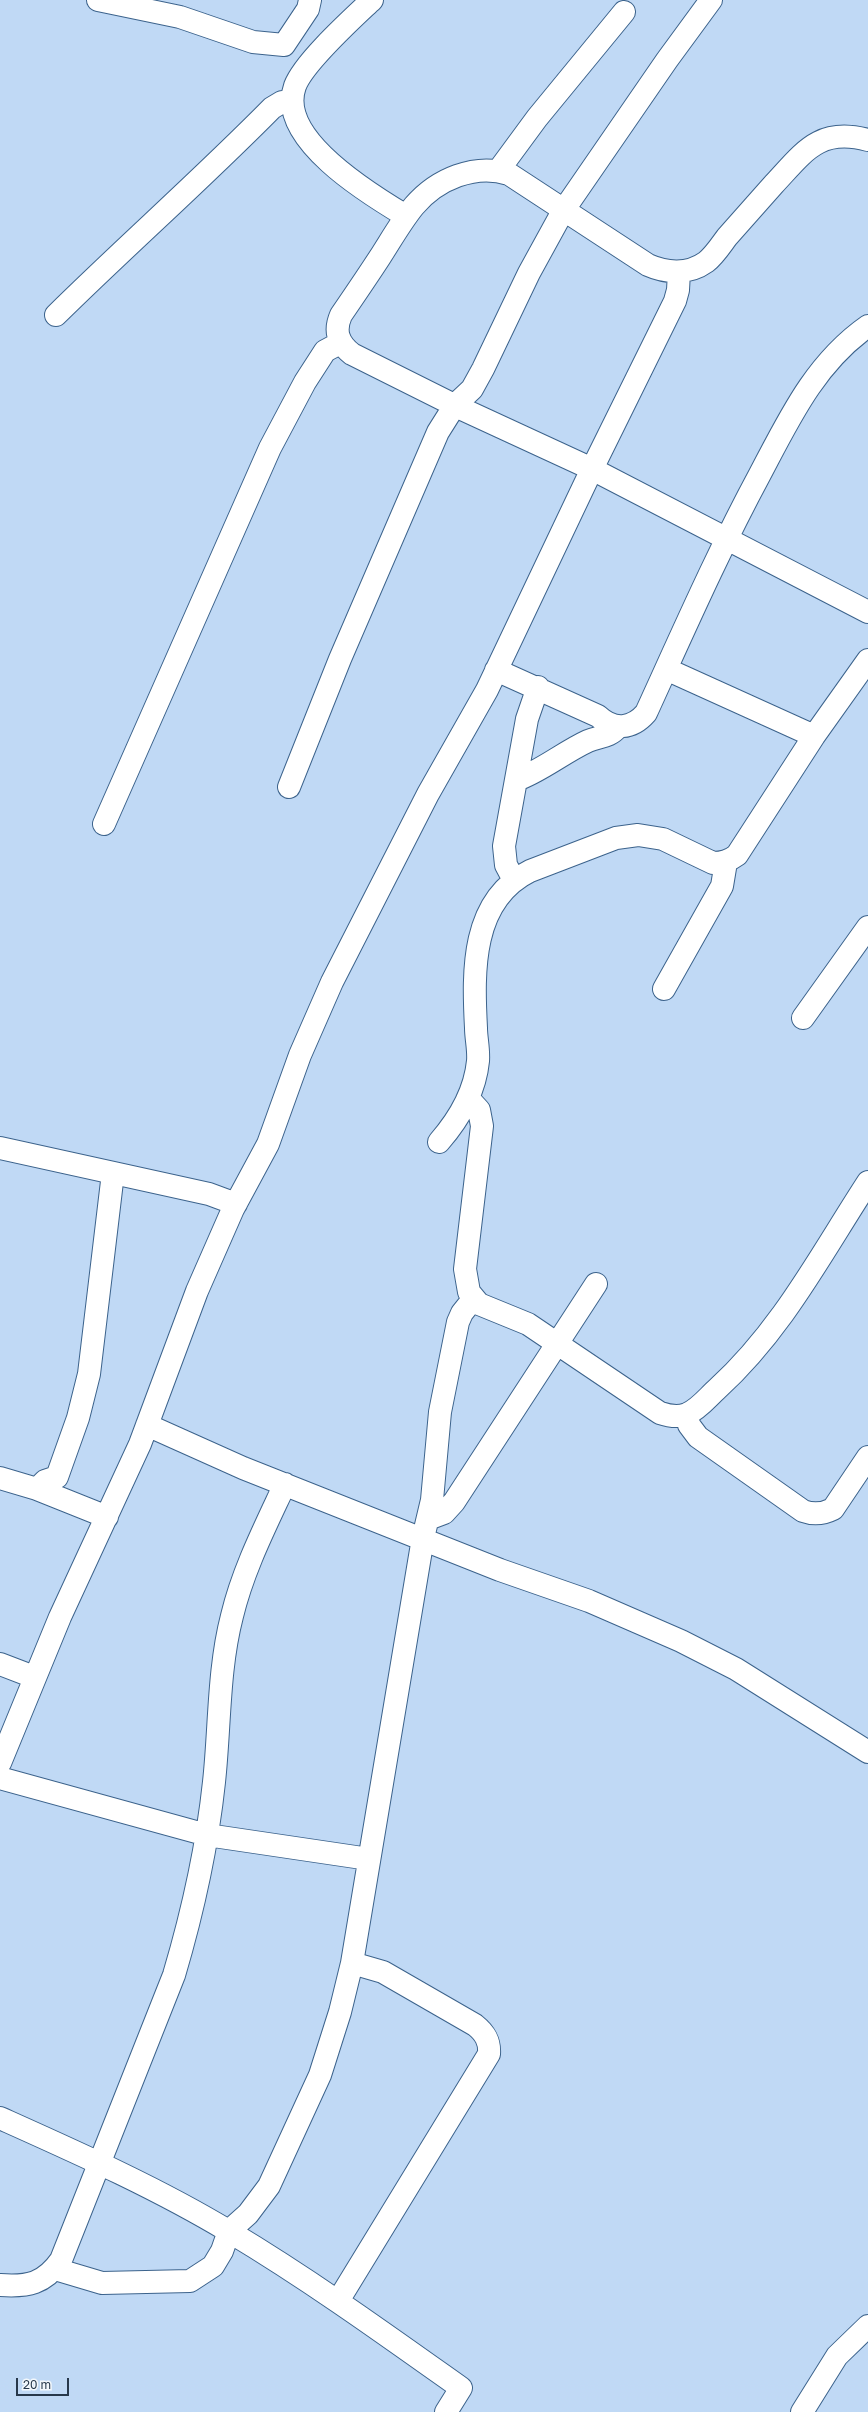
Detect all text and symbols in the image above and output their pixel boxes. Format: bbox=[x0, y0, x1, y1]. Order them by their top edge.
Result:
scale bar bbox=[18, 2370, 71, 2396]
text: 20 m bbox=[23, 2377, 51, 2392]

